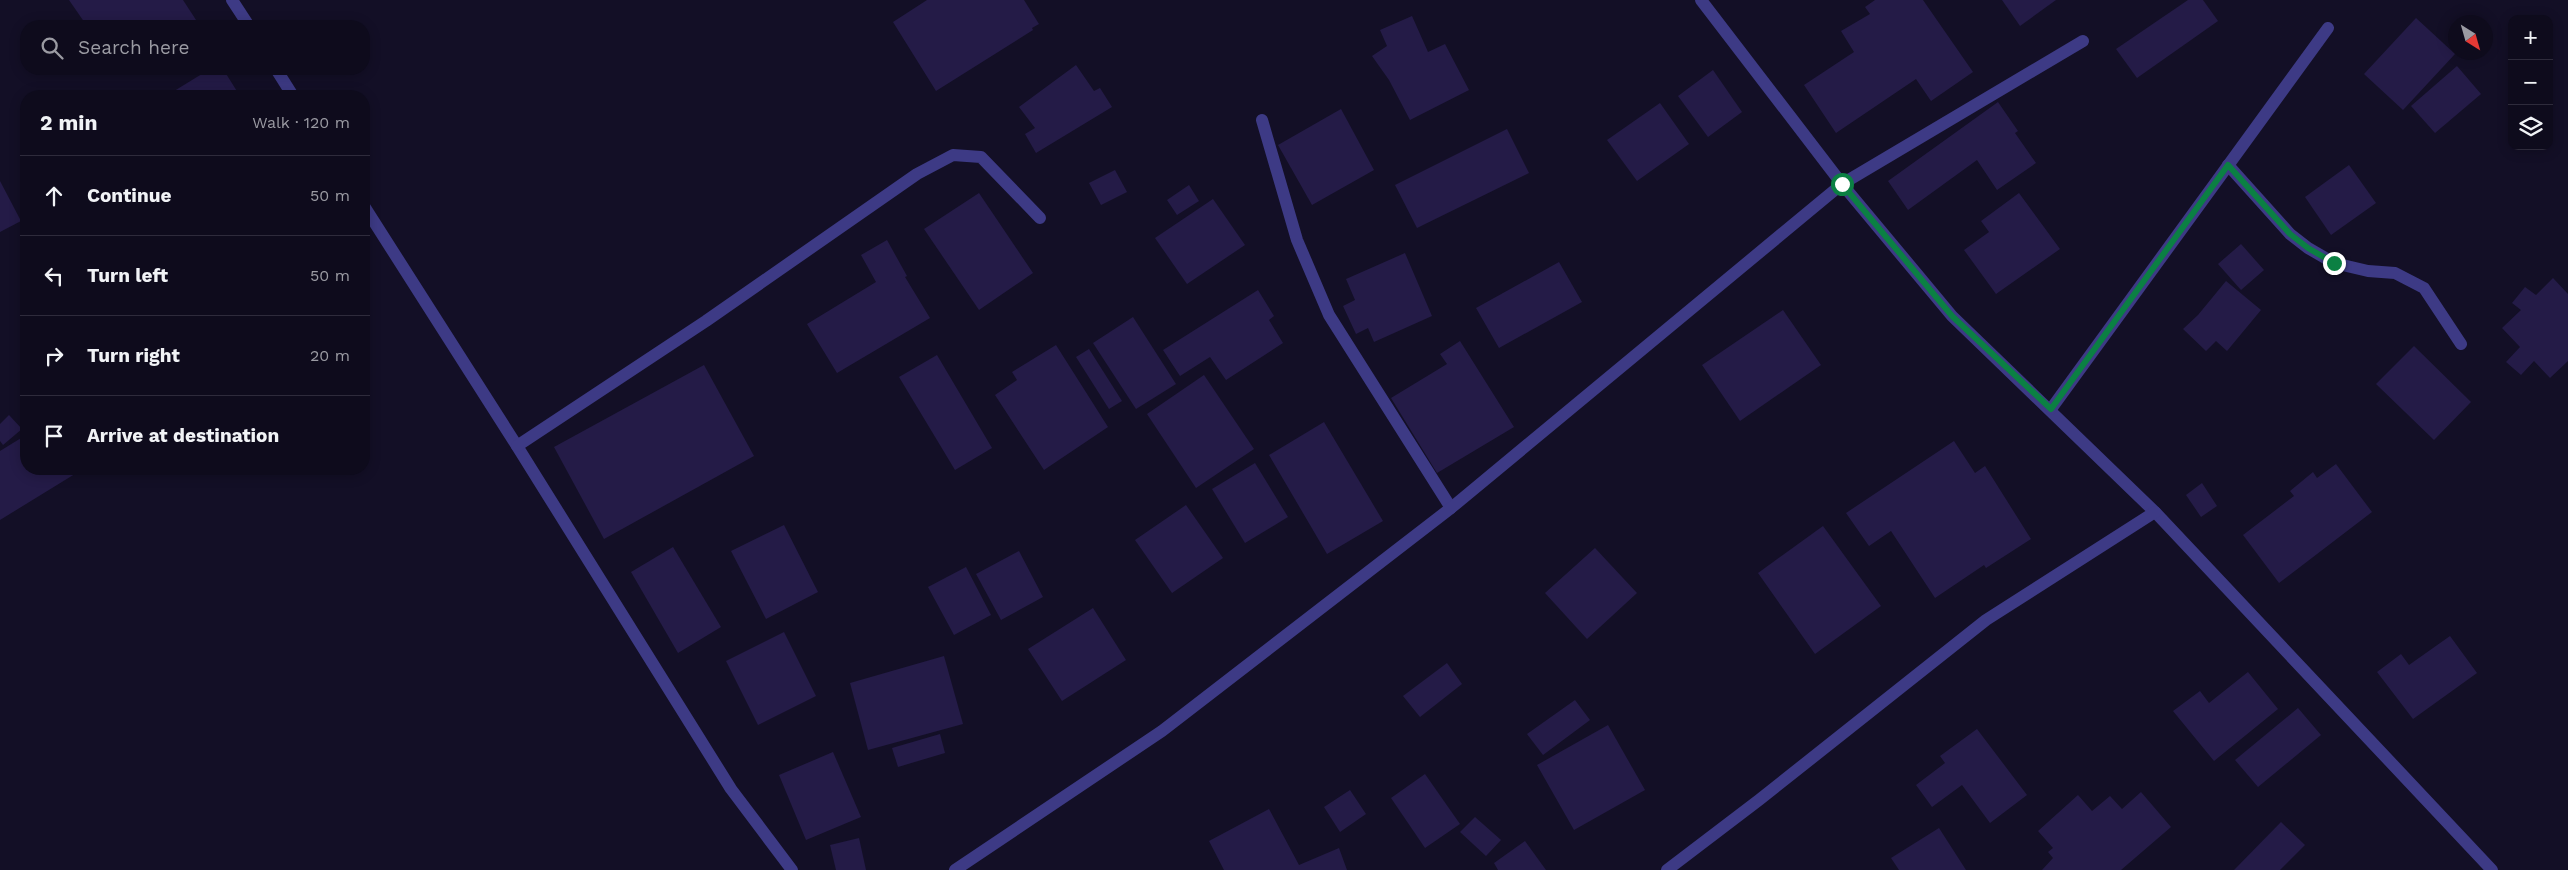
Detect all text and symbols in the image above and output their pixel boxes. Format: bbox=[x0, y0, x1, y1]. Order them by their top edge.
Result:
north arrow bbox=[2448, 15, 2493, 60]
map controls bbox=[2508, 15, 2553, 150]
button: + bbox=[2508, 15, 2553, 60]
search box bbox=[20, 20, 370, 75]
icon: search bbox=[38, 34, 66, 62]
text: Search here bbox=[78, 36, 189, 59]
button: − bbox=[2508, 60, 2553, 105]
button: layers bbox=[2508, 105, 2553, 150]
text: 2 min bbox=[40, 110, 97, 135]
text: Walk · 120 m bbox=[252, 113, 350, 132]
route start bbox=[1831, 173, 1854, 196]
icon: ahead bbox=[40, 182, 68, 210]
text: Continue bbox=[87, 184, 171, 207]
text: 50 m bbox=[310, 186, 350, 205]
route end bbox=[2323, 252, 2346, 275]
icon: left bbox=[40, 262, 68, 290]
text: Turn left bbox=[87, 264, 168, 287]
text: 50 m bbox=[310, 266, 350, 285]
icon: right bbox=[40, 342, 68, 370]
text: Turn right bbox=[87, 344, 180, 367]
text: 20 m bbox=[310, 346, 350, 365]
icon: arrive bbox=[40, 422, 68, 450]
text: Arrive at destination bbox=[87, 424, 279, 447]

